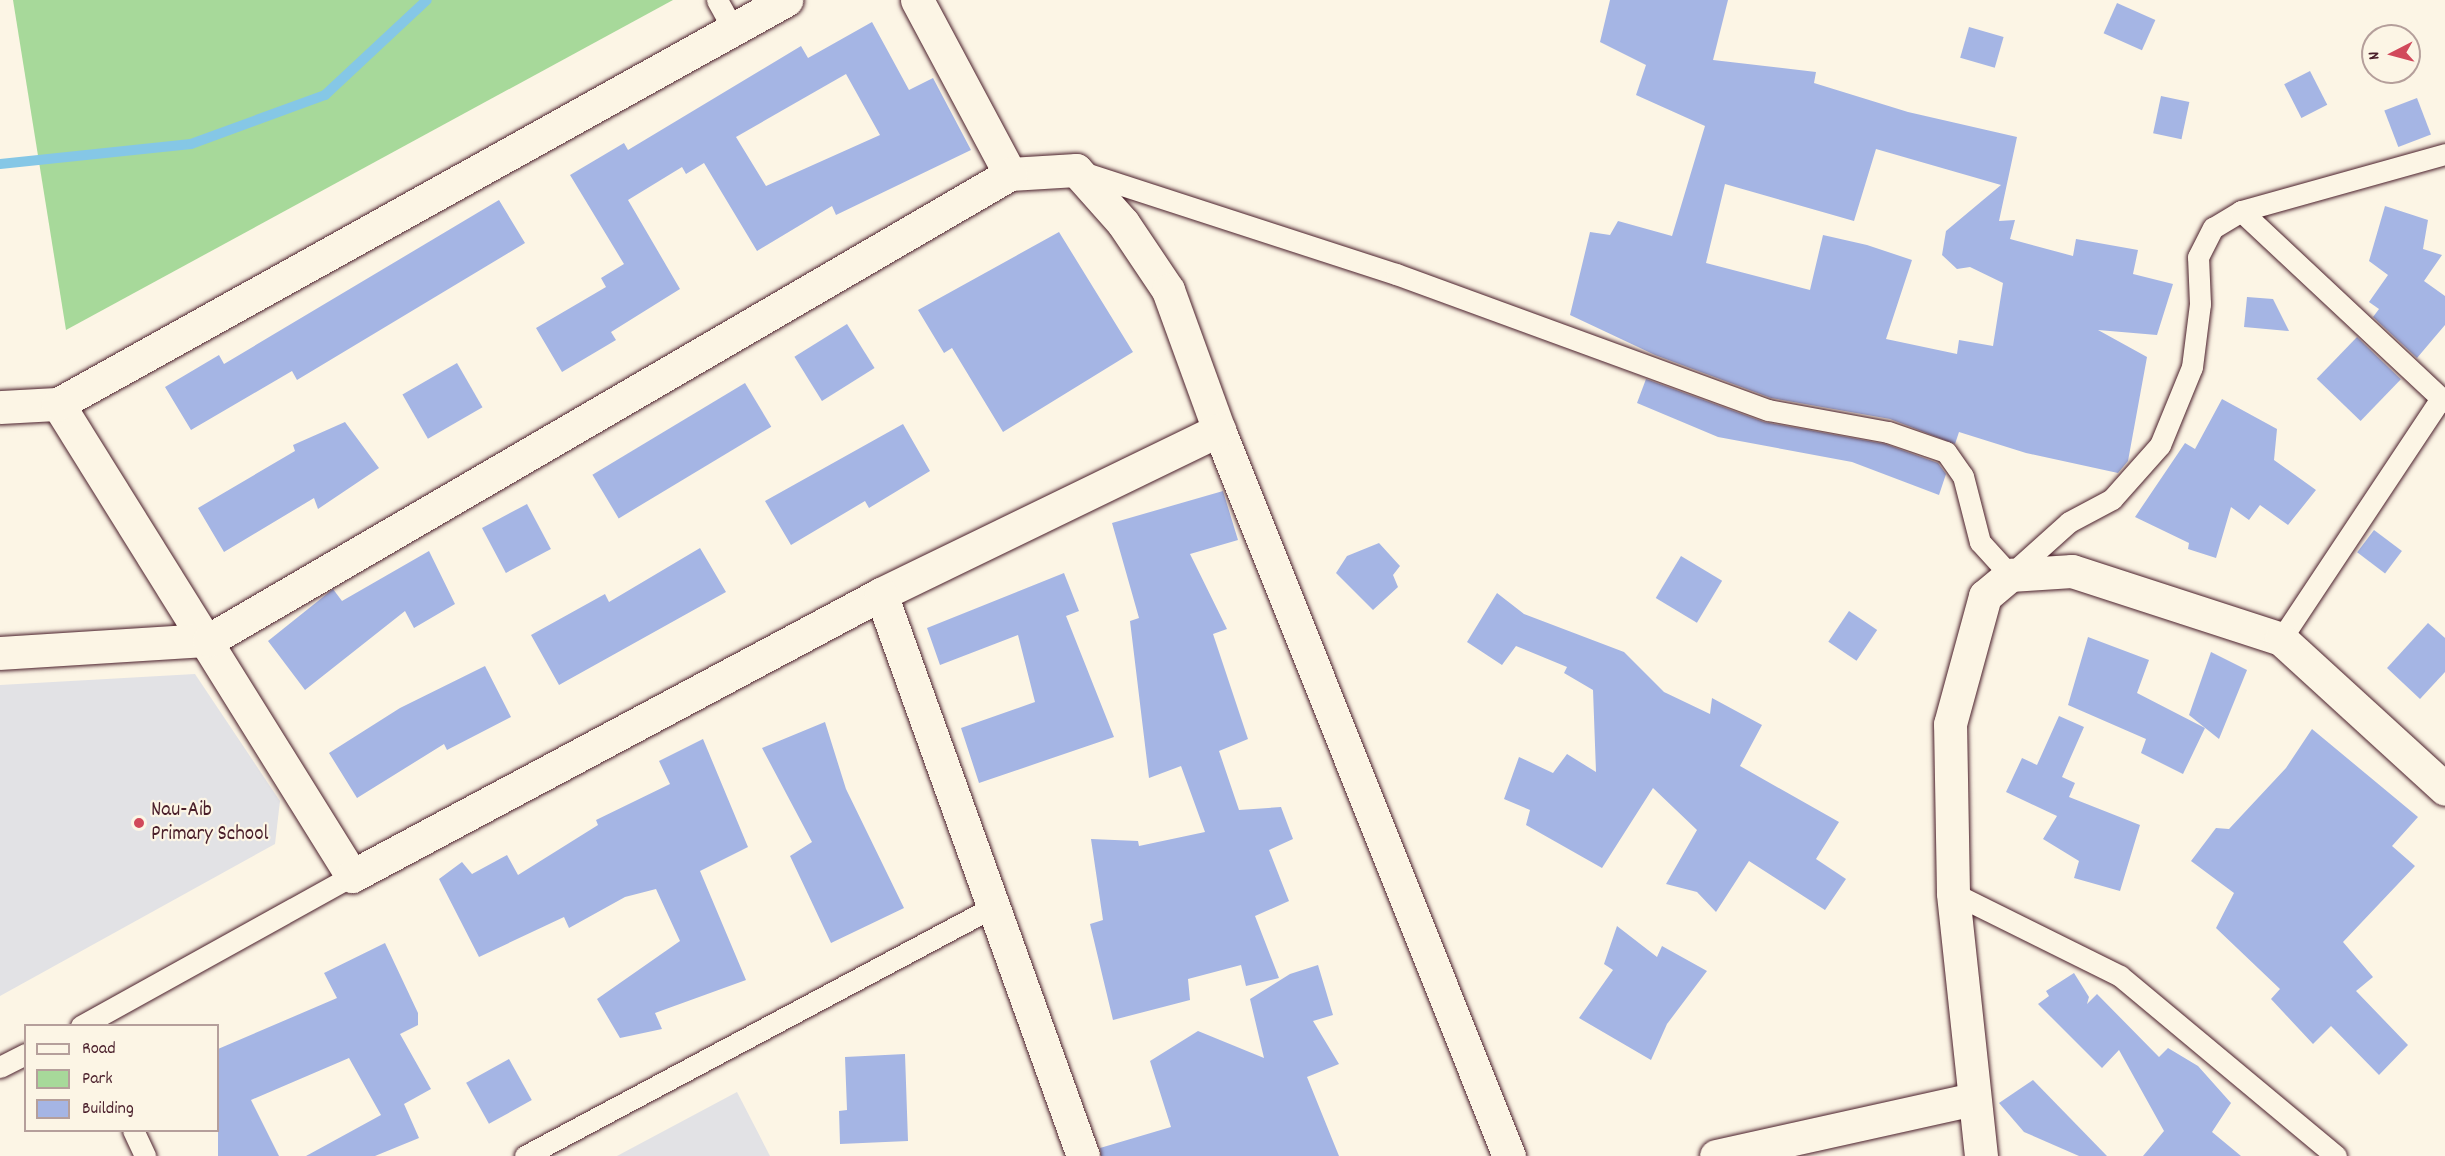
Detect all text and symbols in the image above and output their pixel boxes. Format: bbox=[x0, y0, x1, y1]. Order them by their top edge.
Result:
north arrow bbox=[2361, 24, 2421, 84]
text: N bbox=[2363, 51, 2386, 61]
place label: Nau-Aib Primary School bbox=[151, 798, 269, 848]
marker: Nau-Aib Primary School bbox=[132, 816, 146, 830]
legend bbox=[24, 1024, 219, 1132]
text: Road bbox=[82, 1037, 116, 1062]
text: Park bbox=[82, 1067, 113, 1092]
text: Building bbox=[82, 1097, 134, 1122]

